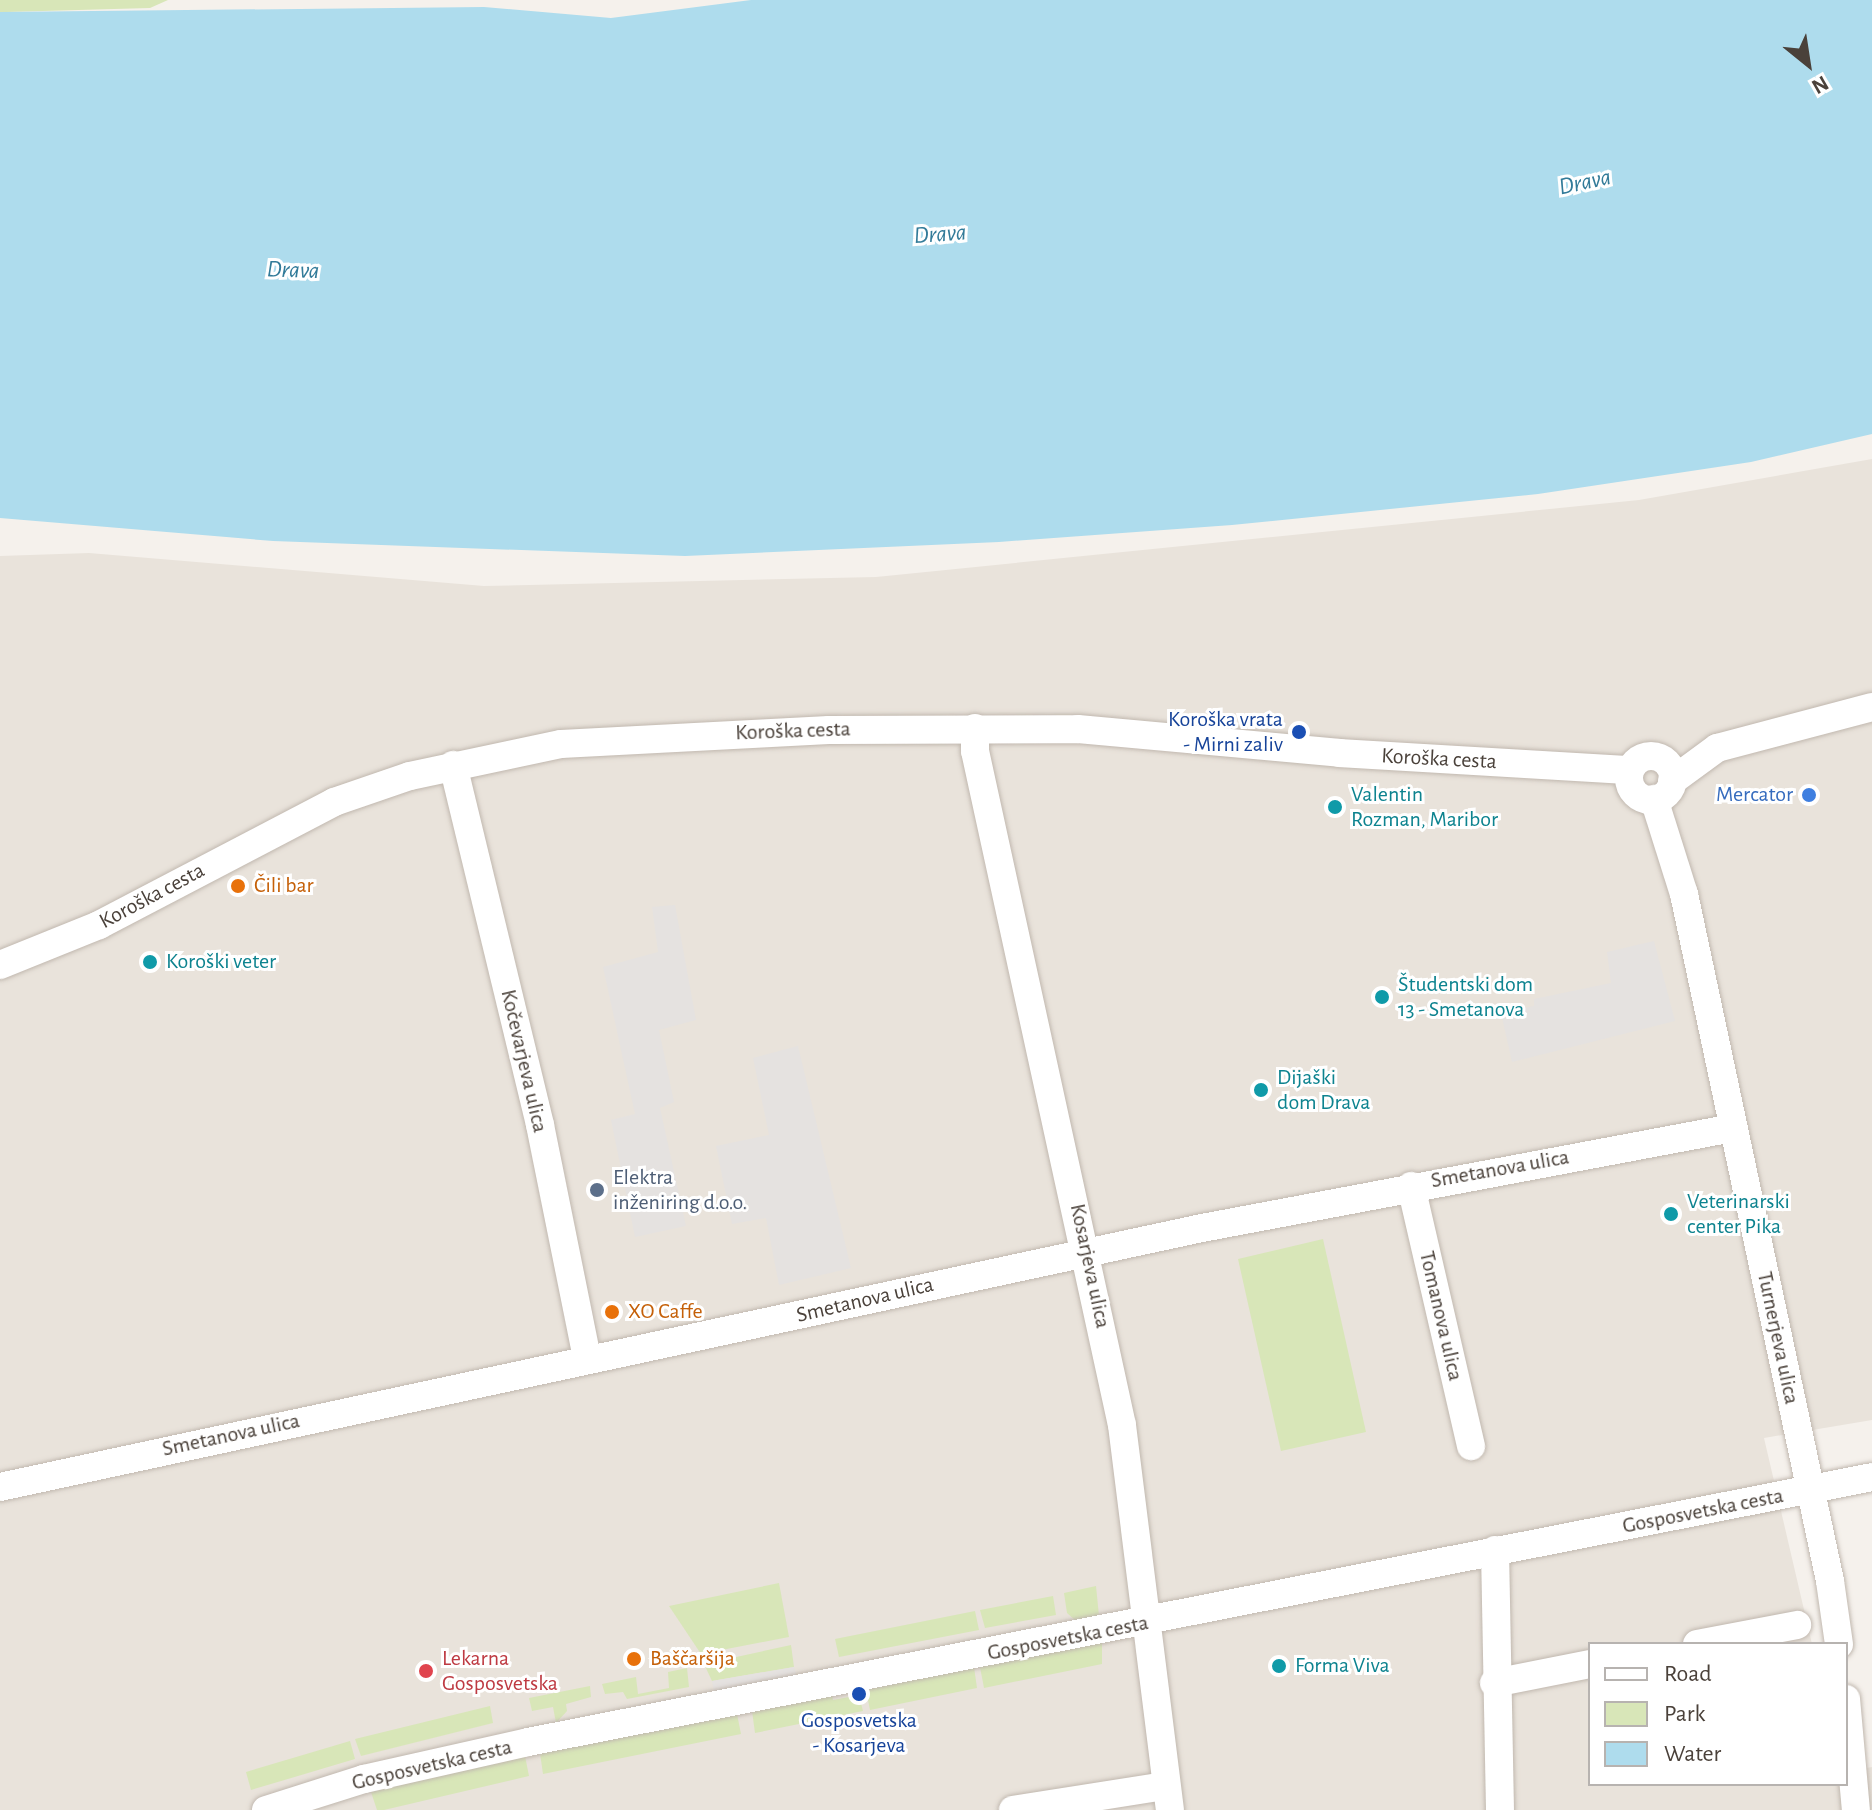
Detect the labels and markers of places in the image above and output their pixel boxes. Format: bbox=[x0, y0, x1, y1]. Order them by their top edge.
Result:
place label: Koroška vrata - Mirni zaliv bbox=[1168, 706, 1283, 758]
marker: Koroška vrata - Mirni zaliv bbox=[1290, 723, 1308, 741]
place label: Valentin Rozman, Maribor bbox=[1351, 781, 1498, 832]
place label: Mercator bbox=[1716, 782, 1793, 808]
marker: Mercator bbox=[1800, 786, 1818, 804]
marker: Valentin Rozman, Maribor bbox=[1326, 798, 1344, 816]
place label: Čili bar bbox=[254, 873, 314, 899]
marker: Čili bar bbox=[229, 877, 247, 895]
place label: Koroški veter bbox=[166, 949, 276, 975]
marker: Koroški veter bbox=[141, 953, 159, 971]
place label: Študentski dom 13 - Smetanova bbox=[1398, 971, 1533, 1022]
marker: Študentski dom 13 - Smetanova bbox=[1373, 988, 1391, 1006]
place label: Dijaški dom Drava bbox=[1277, 1064, 1370, 1116]
marker: Dijaški dom Drava bbox=[1252, 1081, 1270, 1099]
place label: Elektra inženiring d.o.o. bbox=[613, 1164, 747, 1216]
marker: Elektra inženiring d.o.o. bbox=[588, 1181, 606, 1199]
place label: Veterinarski center Pika bbox=[1687, 1188, 1790, 1240]
marker: Veterinarski center Pika bbox=[1662, 1205, 1680, 1223]
place label: XO Caffe bbox=[628, 1299, 703, 1325]
marker: XO Caffe bbox=[603, 1303, 621, 1321]
place label: Lekarna Gosposvetska bbox=[442, 1645, 558, 1696]
place label: Baščaršija bbox=[650, 1646, 735, 1672]
marker: Baščaršija bbox=[625, 1650, 643, 1668]
place label: Forma Viva bbox=[1295, 1653, 1390, 1679]
marker: Forma Viva bbox=[1270, 1657, 1288, 1675]
marker: Lekarna Gosposvetska bbox=[417, 1662, 435, 1680]
marker: Gosposvetska - Kosarjeva bbox=[850, 1685, 868, 1703]
place label: Gosposvetska - Kosarjeva bbox=[801, 1707, 917, 1758]

